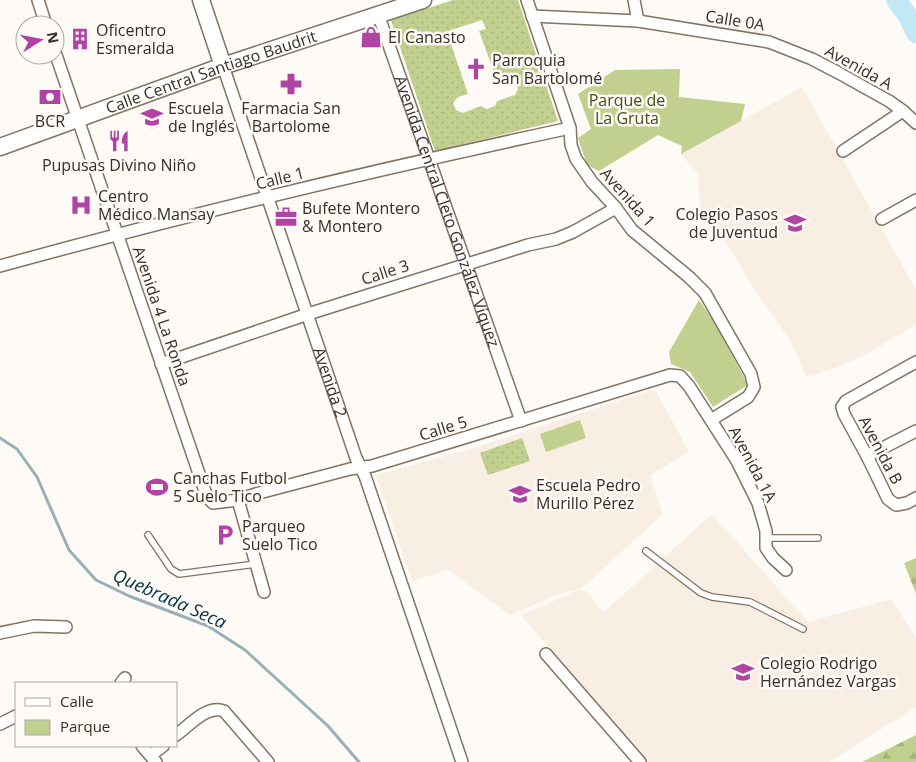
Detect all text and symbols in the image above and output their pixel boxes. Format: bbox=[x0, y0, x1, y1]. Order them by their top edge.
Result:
street label: Calle 0A bbox=[704, 4, 767, 36]
north arrow bbox=[15, 15, 65, 65]
place label: Oficentro Esmeralda bbox=[96, 19, 174, 59]
shop icon: El Canasto bbox=[358, 24, 384, 50]
street label: Calle Central Santiago Baudrit bbox=[102, 25, 320, 119]
building icon: Oficentro Esmeralda bbox=[67, 26, 93, 52]
place label: El Canasto bbox=[388, 26, 466, 48]
text: N bbox=[43, 30, 64, 45]
street label: Avenida A bbox=[821, 39, 897, 95]
place label: Parroquia San Bartolomé bbox=[492, 49, 602, 89]
church icon: Parroquia San Bartolomé bbox=[463, 56, 489, 82]
pharmacy icon: Farmacia San Bartolome bbox=[278, 71, 304, 97]
street label: Avenida Central Cleto González Víquez bbox=[389, 72, 505, 350]
bank icon: BCR bbox=[37, 84, 63, 110]
park label: Parque de La Gruta bbox=[589, 89, 665, 129]
place label: Escuela de Inglés bbox=[168, 97, 235, 137]
place label: Farmacia San Bartolome bbox=[241, 97, 341, 137]
school or university icon: Escuela de Inglés bbox=[139, 104, 165, 130]
place label: BCR bbox=[35, 110, 65, 132]
restaurant icon: Pupusas Divino Niño bbox=[106, 128, 132, 154]
place label: Pupusas Divino Niño bbox=[42, 154, 196, 176]
street label: Calle 1 bbox=[253, 161, 307, 195]
street label: Avenida 1 bbox=[595, 163, 661, 231]
place label: Centro Médico Mansay bbox=[98, 185, 215, 225]
hospital icon: Centro Médico Mansay bbox=[68, 192, 94, 218]
place label: Bufete Montero & Montero bbox=[302, 197, 420, 237]
place label: Colegio Pasos de Juventud bbox=[675, 203, 778, 243]
office icon: Bufete Montero & Montero bbox=[273, 204, 299, 230]
school or university icon: Colegio Pasos de Juventud bbox=[782, 210, 808, 236]
street label: Avenida 4 La Ronda bbox=[128, 243, 196, 389]
street label: Calle 3 bbox=[358, 254, 412, 290]
street label: Avenida 2 bbox=[308, 344, 352, 420]
street label: Calle 5 bbox=[416, 410, 470, 446]
street label: Avenida B bbox=[854, 412, 908, 488]
street label: Avenida 1A bbox=[724, 422, 783, 507]
place label: Canchas Futbol 5 Suelo Tico bbox=[173, 467, 287, 507]
sports icon: Canchas Futbol 5 Suelo Tico bbox=[144, 474, 170, 500]
place label: Escuela Pedro Murillo Pérez bbox=[536, 474, 641, 514]
school or university icon: Escuela Pedro Murillo Pérez bbox=[507, 481, 533, 507]
place label: Parqueo Suelo Tico bbox=[242, 515, 318, 555]
parking icon: Parqueo Suelo Tico bbox=[212, 522, 238, 548]
water label: Quebrada Seca bbox=[110, 562, 230, 634]
place label: Colegio Rodrigo Hernández Vargas bbox=[760, 652, 896, 692]
school or university icon: Colegio Rodrigo Hernández Vargas bbox=[730, 659, 756, 685]
legend bbox=[15, 682, 178, 747]
text: Calle bbox=[60, 691, 94, 711]
text: Parque bbox=[60, 716, 110, 736]

